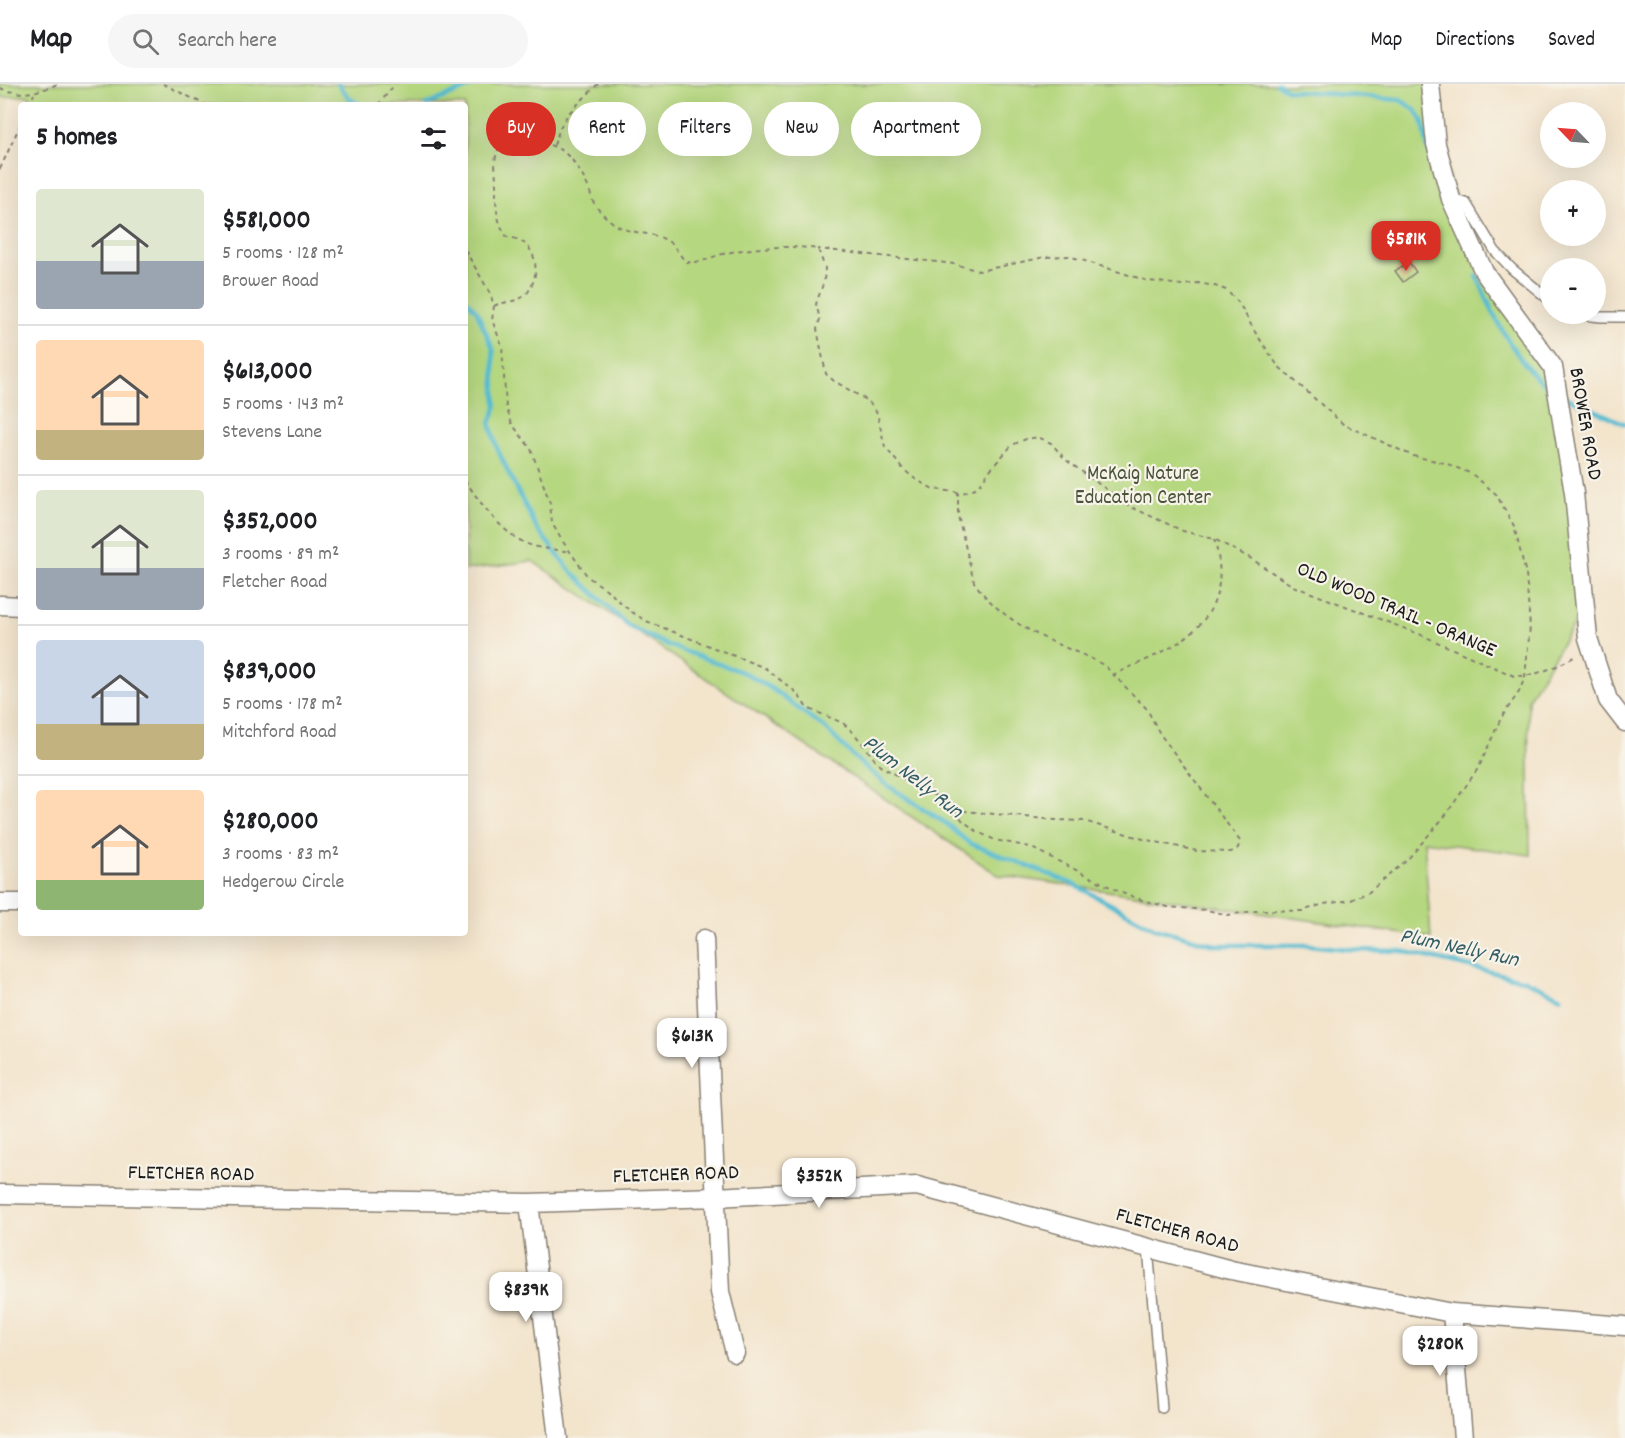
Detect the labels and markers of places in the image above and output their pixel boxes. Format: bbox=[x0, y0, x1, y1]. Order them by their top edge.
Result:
pin: $581K bbox=[1364, 221, 1448, 272]
pin: $613K bbox=[650, 1018, 734, 1069]
pin: $352K bbox=[777, 1158, 861, 1209]
pin: $839K bbox=[484, 1272, 568, 1323]
pin: $280K bbox=[1398, 1326, 1482, 1377]

